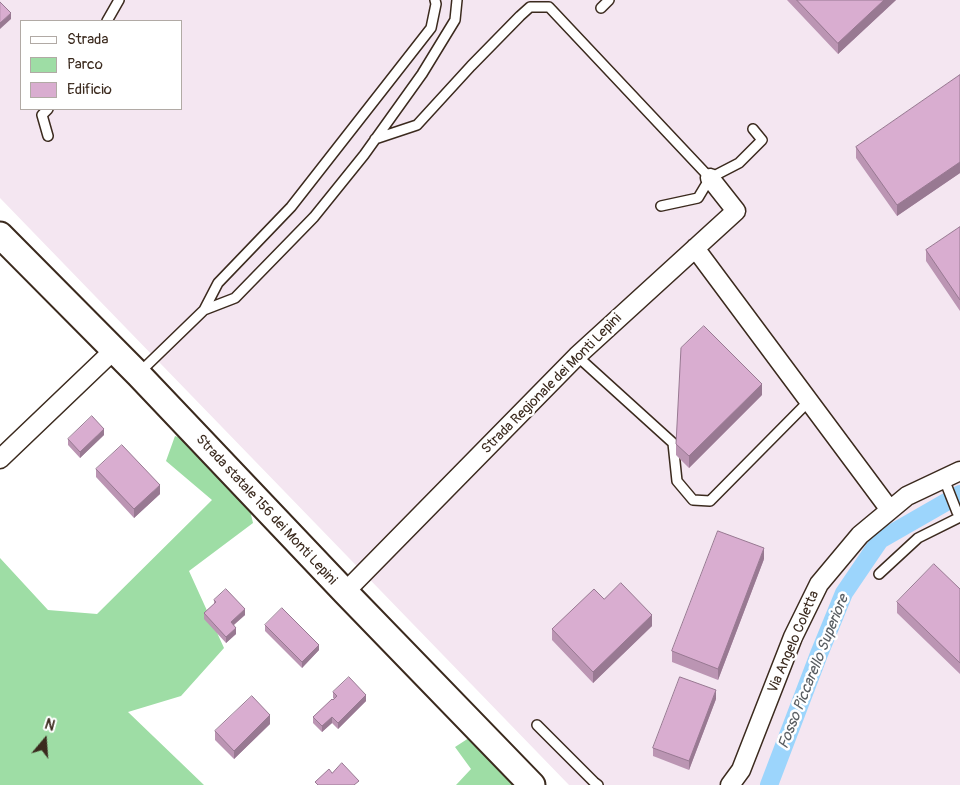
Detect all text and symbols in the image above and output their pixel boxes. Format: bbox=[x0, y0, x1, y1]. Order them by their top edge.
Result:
legend bbox=[20, 20, 182, 110]
text: Strada bbox=[67, 30, 108, 49]
text: Parco bbox=[67, 55, 103, 74]
text: Edificio bbox=[67, 80, 112, 99]
street label: Strada Regionale dei Monti Lepini bbox=[478, 310, 626, 458]
street label: Strada statale 156 dei Monti Lepini bbox=[192, 431, 340, 589]
street label: Via Angelo Coletta bbox=[765, 588, 823, 696]
water label: Fosso Piccarello Superiore bbox=[775, 592, 853, 752]
north arrow bbox=[20, 715, 70, 765]
text: N bbox=[43, 716, 57, 735]

